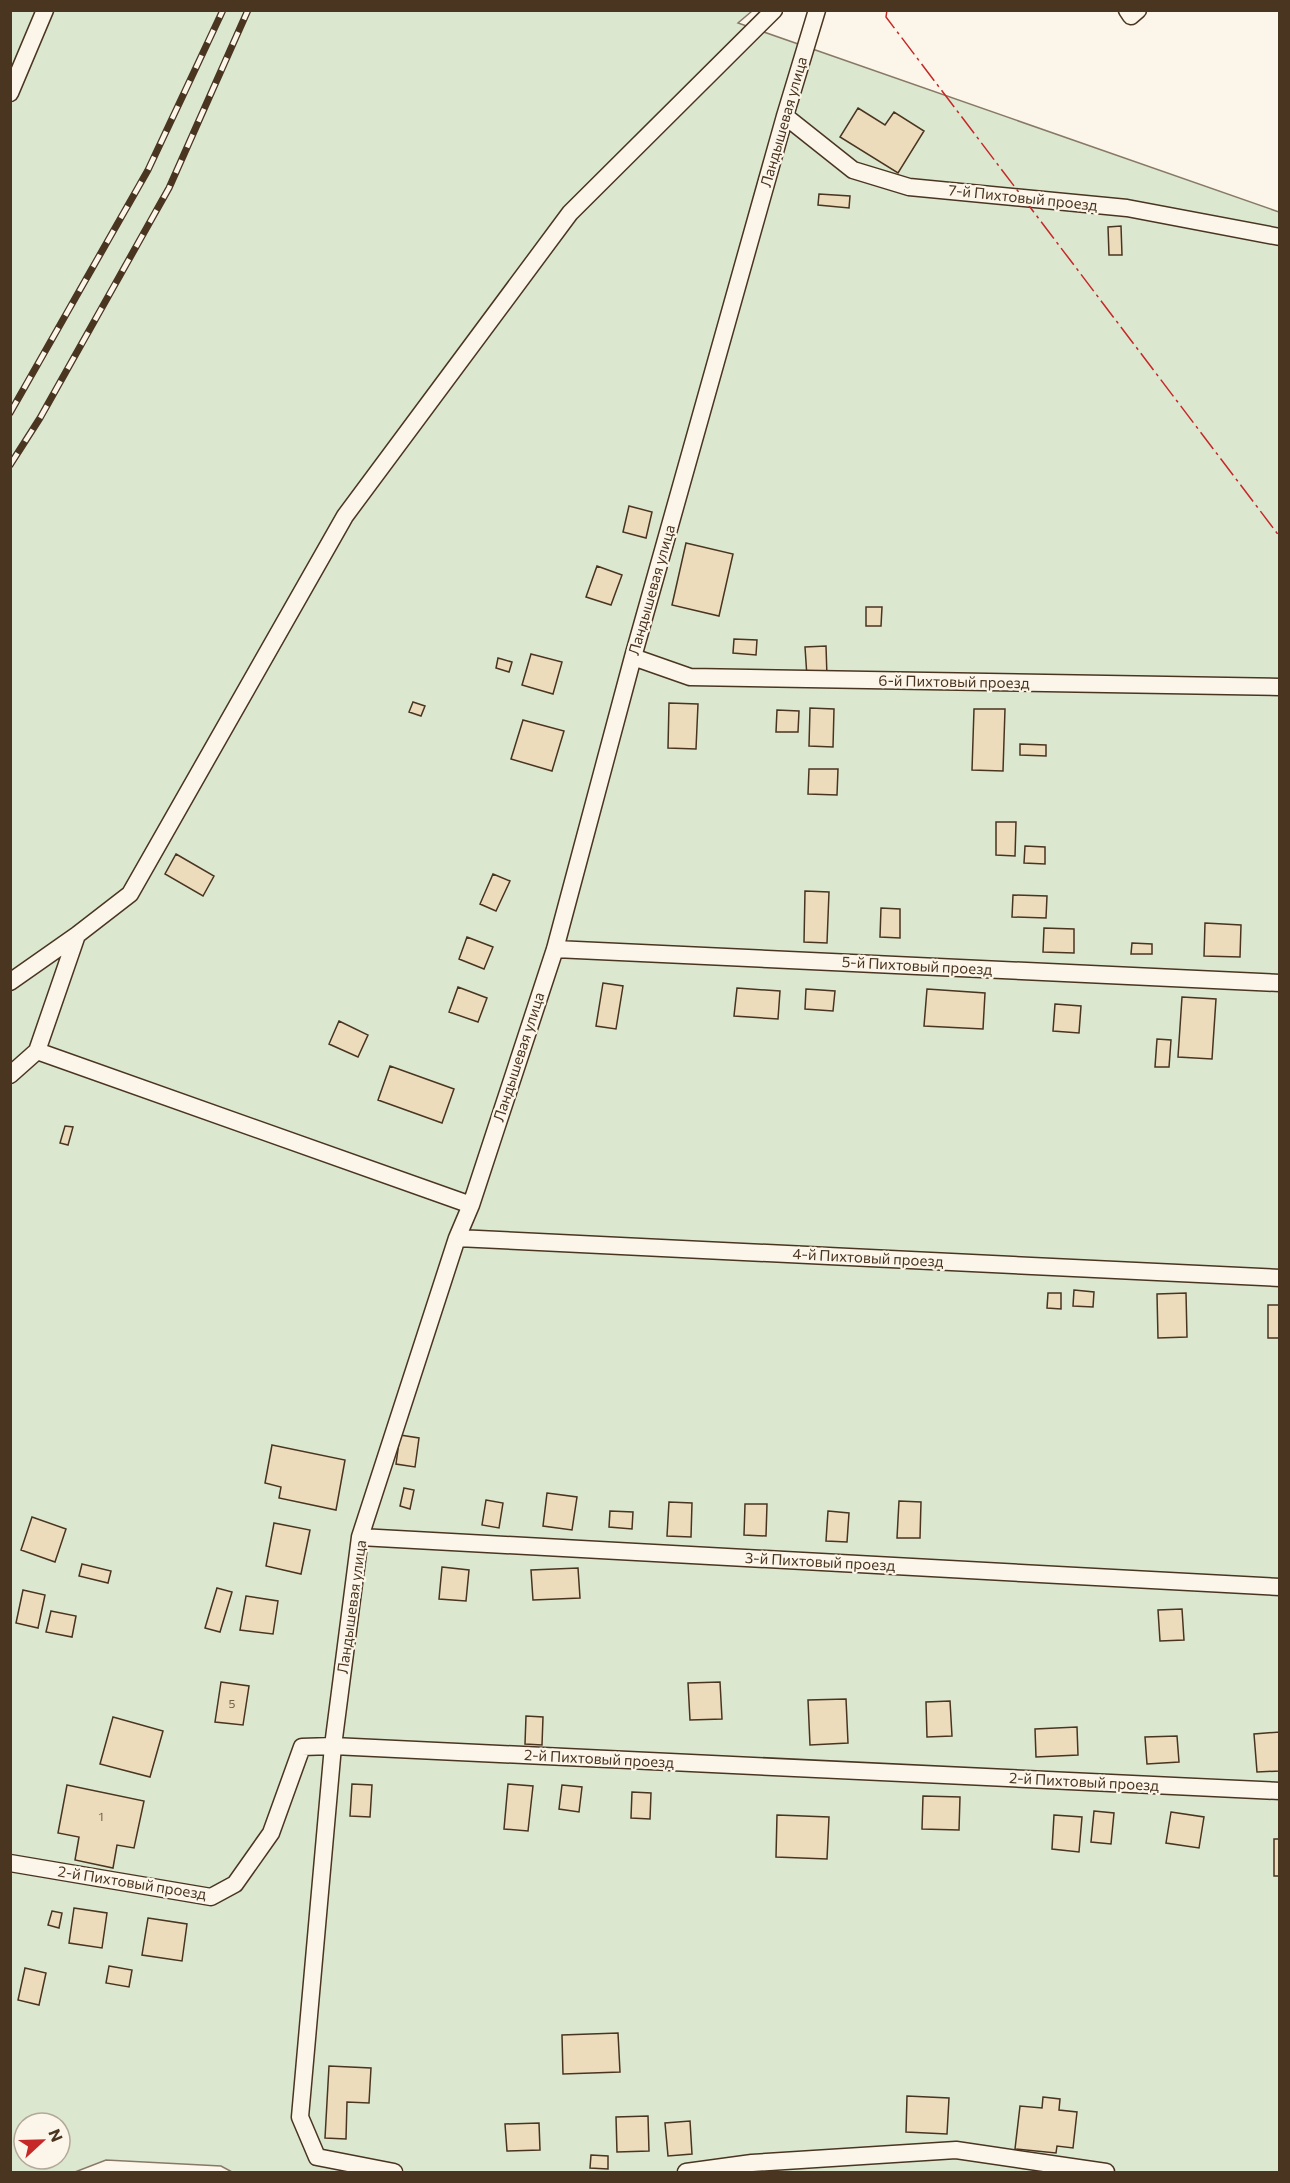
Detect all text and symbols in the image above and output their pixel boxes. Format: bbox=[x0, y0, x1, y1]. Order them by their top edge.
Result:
street label: Ландышевая улица bbox=[756, 54, 810, 189]
street label: 7-й Пихтовый проезд bbox=[948, 180, 1099, 214]
street label: Ландышевая улица bbox=[624, 522, 678, 657]
street label: 6-й Пихтовый проезд bbox=[878, 671, 1030, 691]
street label: 5-й Пихтовый проезд bbox=[841, 952, 993, 978]
street label: Ландышевая улица bbox=[489, 990, 547, 1124]
street label: 4-й Пихтовый проезд bbox=[792, 1244, 944, 1270]
street label: Ландышевая улица bbox=[333, 1539, 369, 1675]
street label: 3-й Пихтовый проезд bbox=[744, 1548, 896, 1574]
house number: 5 bbox=[229, 1696, 236, 1710]
street label: 2-й Пихтовый проезд bbox=[524, 1745, 675, 1771]
street label: 2-й Пихтовый проезд bbox=[1009, 1768, 1160, 1794]
house number: 1 bbox=[98, 1809, 104, 1823]
street label: 2-й Пихтовый проезд bbox=[56, 1861, 208, 1903]
north arrow bbox=[12, 2111, 72, 2171]
text: N bbox=[45, 2126, 67, 2144]

